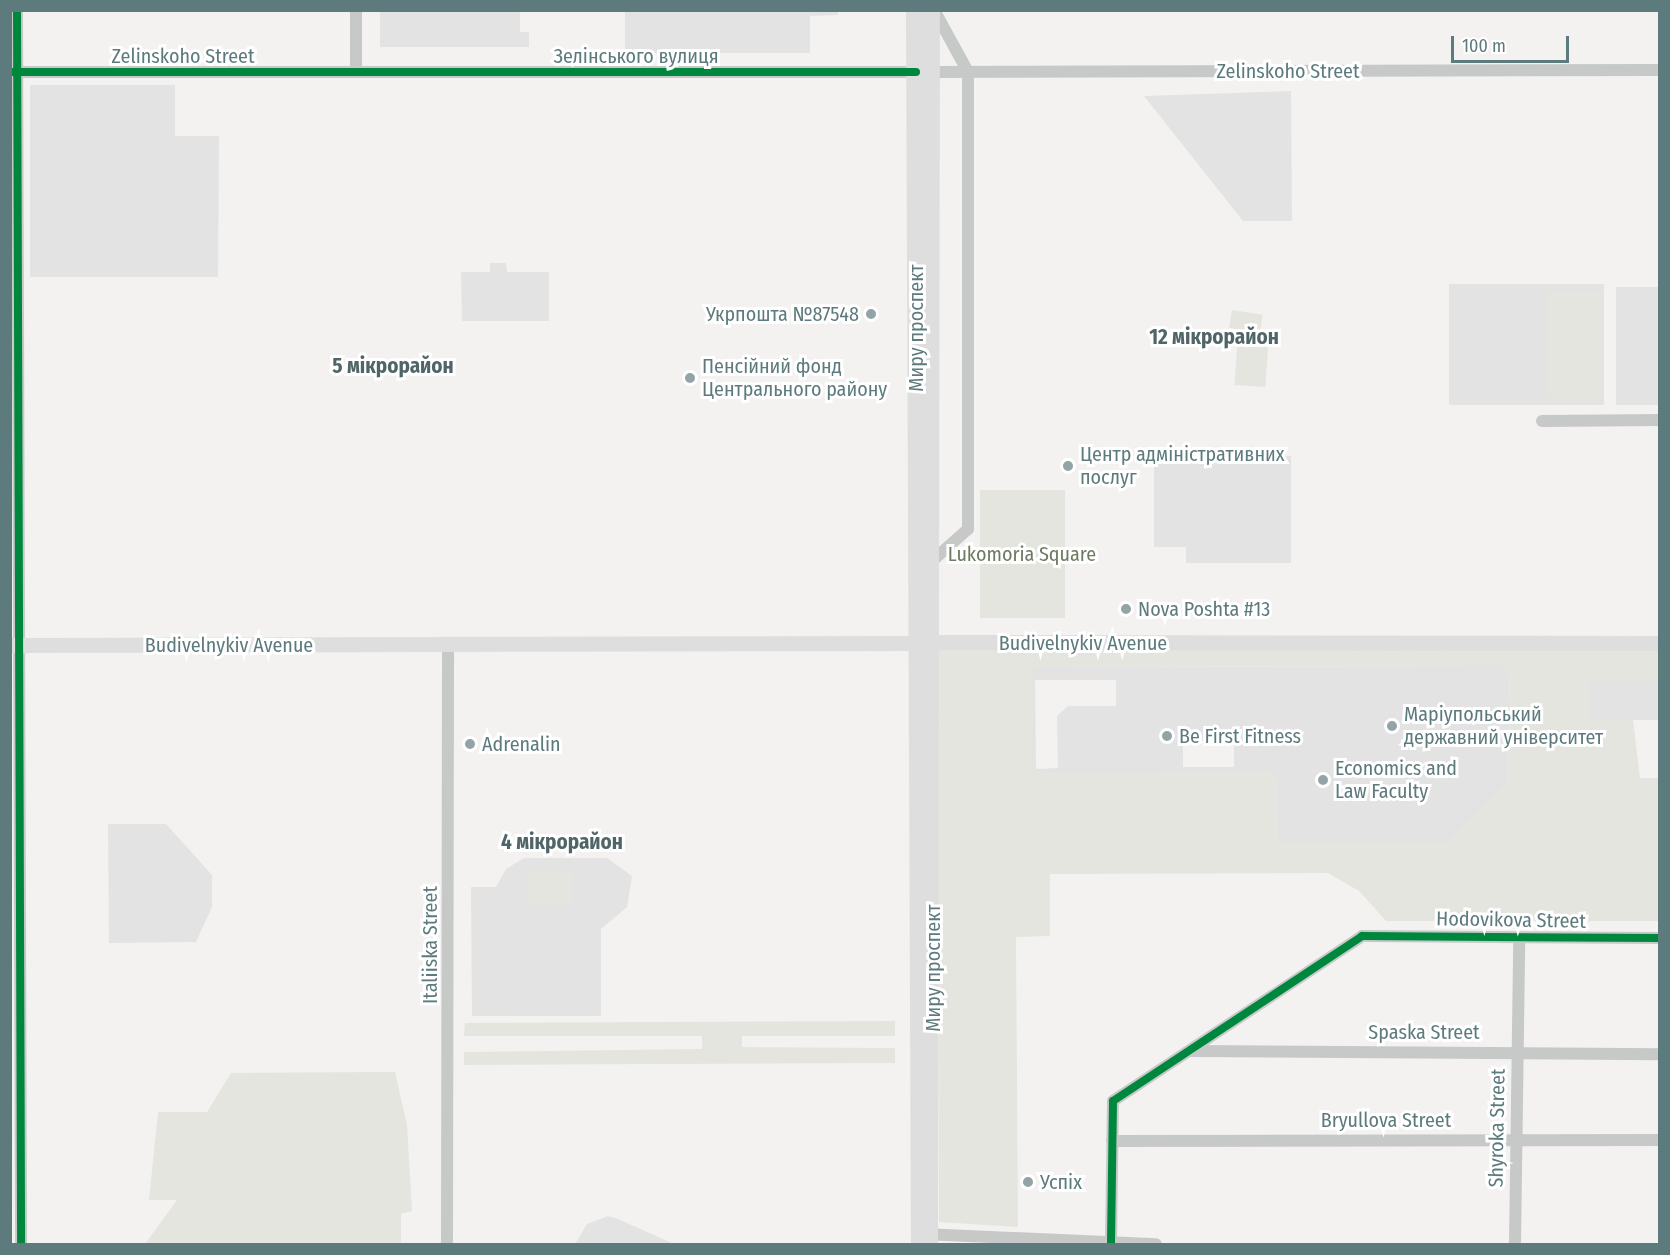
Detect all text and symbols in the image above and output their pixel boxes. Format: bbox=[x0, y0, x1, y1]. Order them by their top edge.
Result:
scale bar bbox=[1454, 24, 1572, 62]
text: 100 m bbox=[1462, 35, 1506, 57]
street label: Zelinskoho Street bbox=[112, 44, 254, 68]
street label: Зелінського вулиця bbox=[553, 44, 719, 68]
street label: Zelinskoho Street bbox=[1217, 59, 1359, 83]
street label: Миру проспект bbox=[904, 264, 928, 392]
place label: Укрпошта №87548 bbox=[706, 302, 859, 326]
marker: Укрпошта №87548 bbox=[864, 307, 878, 321]
district label: 12 мікрорайон bbox=[1149, 324, 1279, 350]
district label: 5 мікрорайон bbox=[332, 353, 454, 379]
place label: Пенсійний фонд Центрального району bbox=[702, 354, 887, 401]
marker: Пенсійний фонд Центрального району bbox=[683, 371, 697, 385]
place label: Центр адміністративних послуг bbox=[1080, 442, 1285, 489]
marker: Центр адміністративних послуг bbox=[1061, 459, 1075, 473]
park label: Lukomoria Square bbox=[948, 542, 1096, 566]
place label: Nova Poshta #13 bbox=[1138, 597, 1270, 621]
marker: Nova Poshta #13 bbox=[1119, 602, 1133, 616]
street label: Budivelnykiv Avenue bbox=[999, 631, 1167, 655]
street label: Budivelnykiv Avenue bbox=[145, 633, 313, 657]
place label: Маріупольський державний університет bbox=[1404, 702, 1603, 749]
marker: Маріупольський державний університет bbox=[1385, 719, 1399, 733]
place label: Be First Fitness bbox=[1179, 724, 1301, 748]
marker: Be First Fitness bbox=[1160, 729, 1174, 743]
place label: Adrenalin bbox=[482, 732, 561, 756]
marker: Adrenalin bbox=[463, 737, 477, 751]
place label: Economics and Law Faculty bbox=[1335, 756, 1457, 803]
marker: Economics and Law Faculty bbox=[1316, 773, 1330, 787]
district label: 4 мікрорайон bbox=[501, 829, 623, 855]
street label: Italiiska Street bbox=[418, 886, 442, 1004]
street label: Миру проспект bbox=[921, 904, 945, 1032]
street label: Hodovikova Street bbox=[1436, 907, 1586, 933]
street label: Spaska Street bbox=[1368, 1020, 1480, 1044]
street label: Shyroka Street bbox=[1484, 1068, 1510, 1188]
street label: Bryullova Street bbox=[1321, 1108, 1451, 1132]
place label: Успіх bbox=[1040, 1170, 1082, 1194]
marker: Успіх bbox=[1021, 1175, 1035, 1189]

